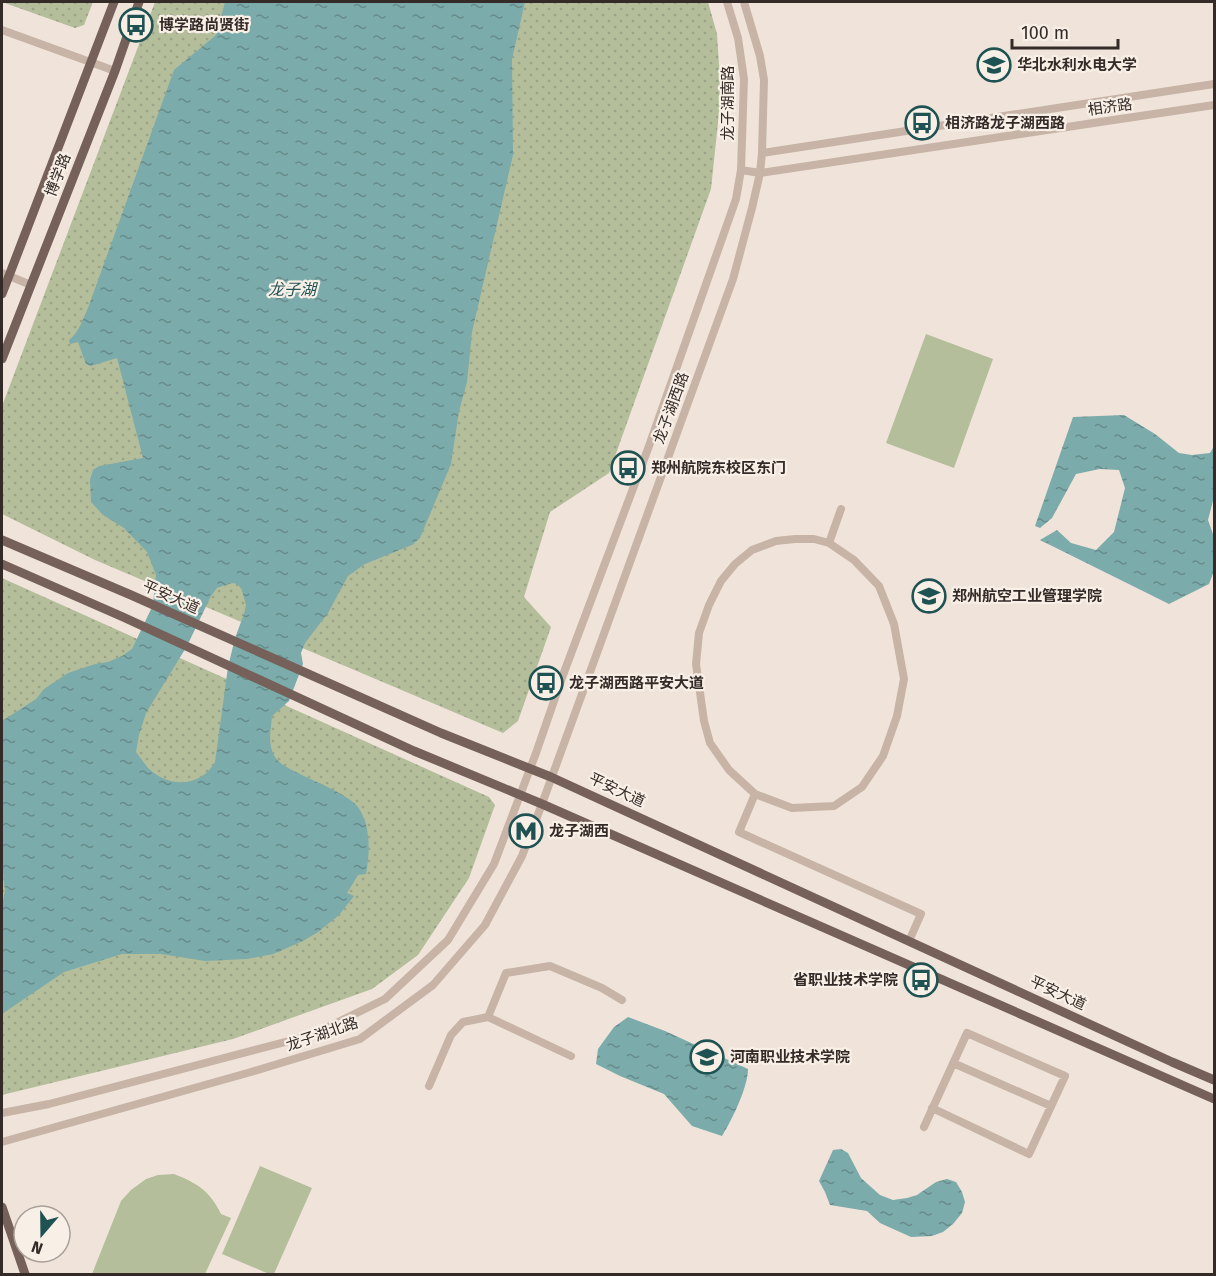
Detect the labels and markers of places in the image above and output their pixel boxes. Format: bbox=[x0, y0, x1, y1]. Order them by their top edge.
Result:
bus stop icon: 博学路尚贤街 bbox=[118, 7, 154, 43]
place label: 博学路尚贤街 bbox=[159, 16, 249, 34]
school or university icon: 华北水利水电大学 bbox=[976, 47, 1012, 83]
place label: 华北水利水电大学 bbox=[1017, 56, 1137, 74]
bus stop icon: 相济路龙子湖西路 bbox=[904, 105, 940, 141]
place label: 相济路龙子湖西路 bbox=[945, 114, 1065, 132]
bus stop icon: 郑州航院东校区东门 bbox=[610, 450, 646, 486]
place label: 郑州航院东校区东门 bbox=[651, 459, 786, 477]
school or university icon: 郑州航空工业管理学院 bbox=[911, 578, 947, 614]
place label: 郑州航空工业管理学院 bbox=[952, 587, 1102, 605]
bus stop icon: 龙子湖西路平安大道 bbox=[528, 665, 564, 701]
place label: 龙子湖西路平安大道 bbox=[569, 674, 704, 692]
metro station icon: 龙子湖西 bbox=[508, 813, 544, 849]
place label: 龙子湖西 bbox=[549, 822, 609, 840]
bus stop icon: 省职业技术学院 bbox=[903, 962, 939, 998]
place label: 省职业技术学院 bbox=[793, 971, 898, 989]
school or university icon: 河南职业技术学院 bbox=[689, 1039, 725, 1075]
place label: 河南职业技术学院 bbox=[730, 1048, 850, 1066]

